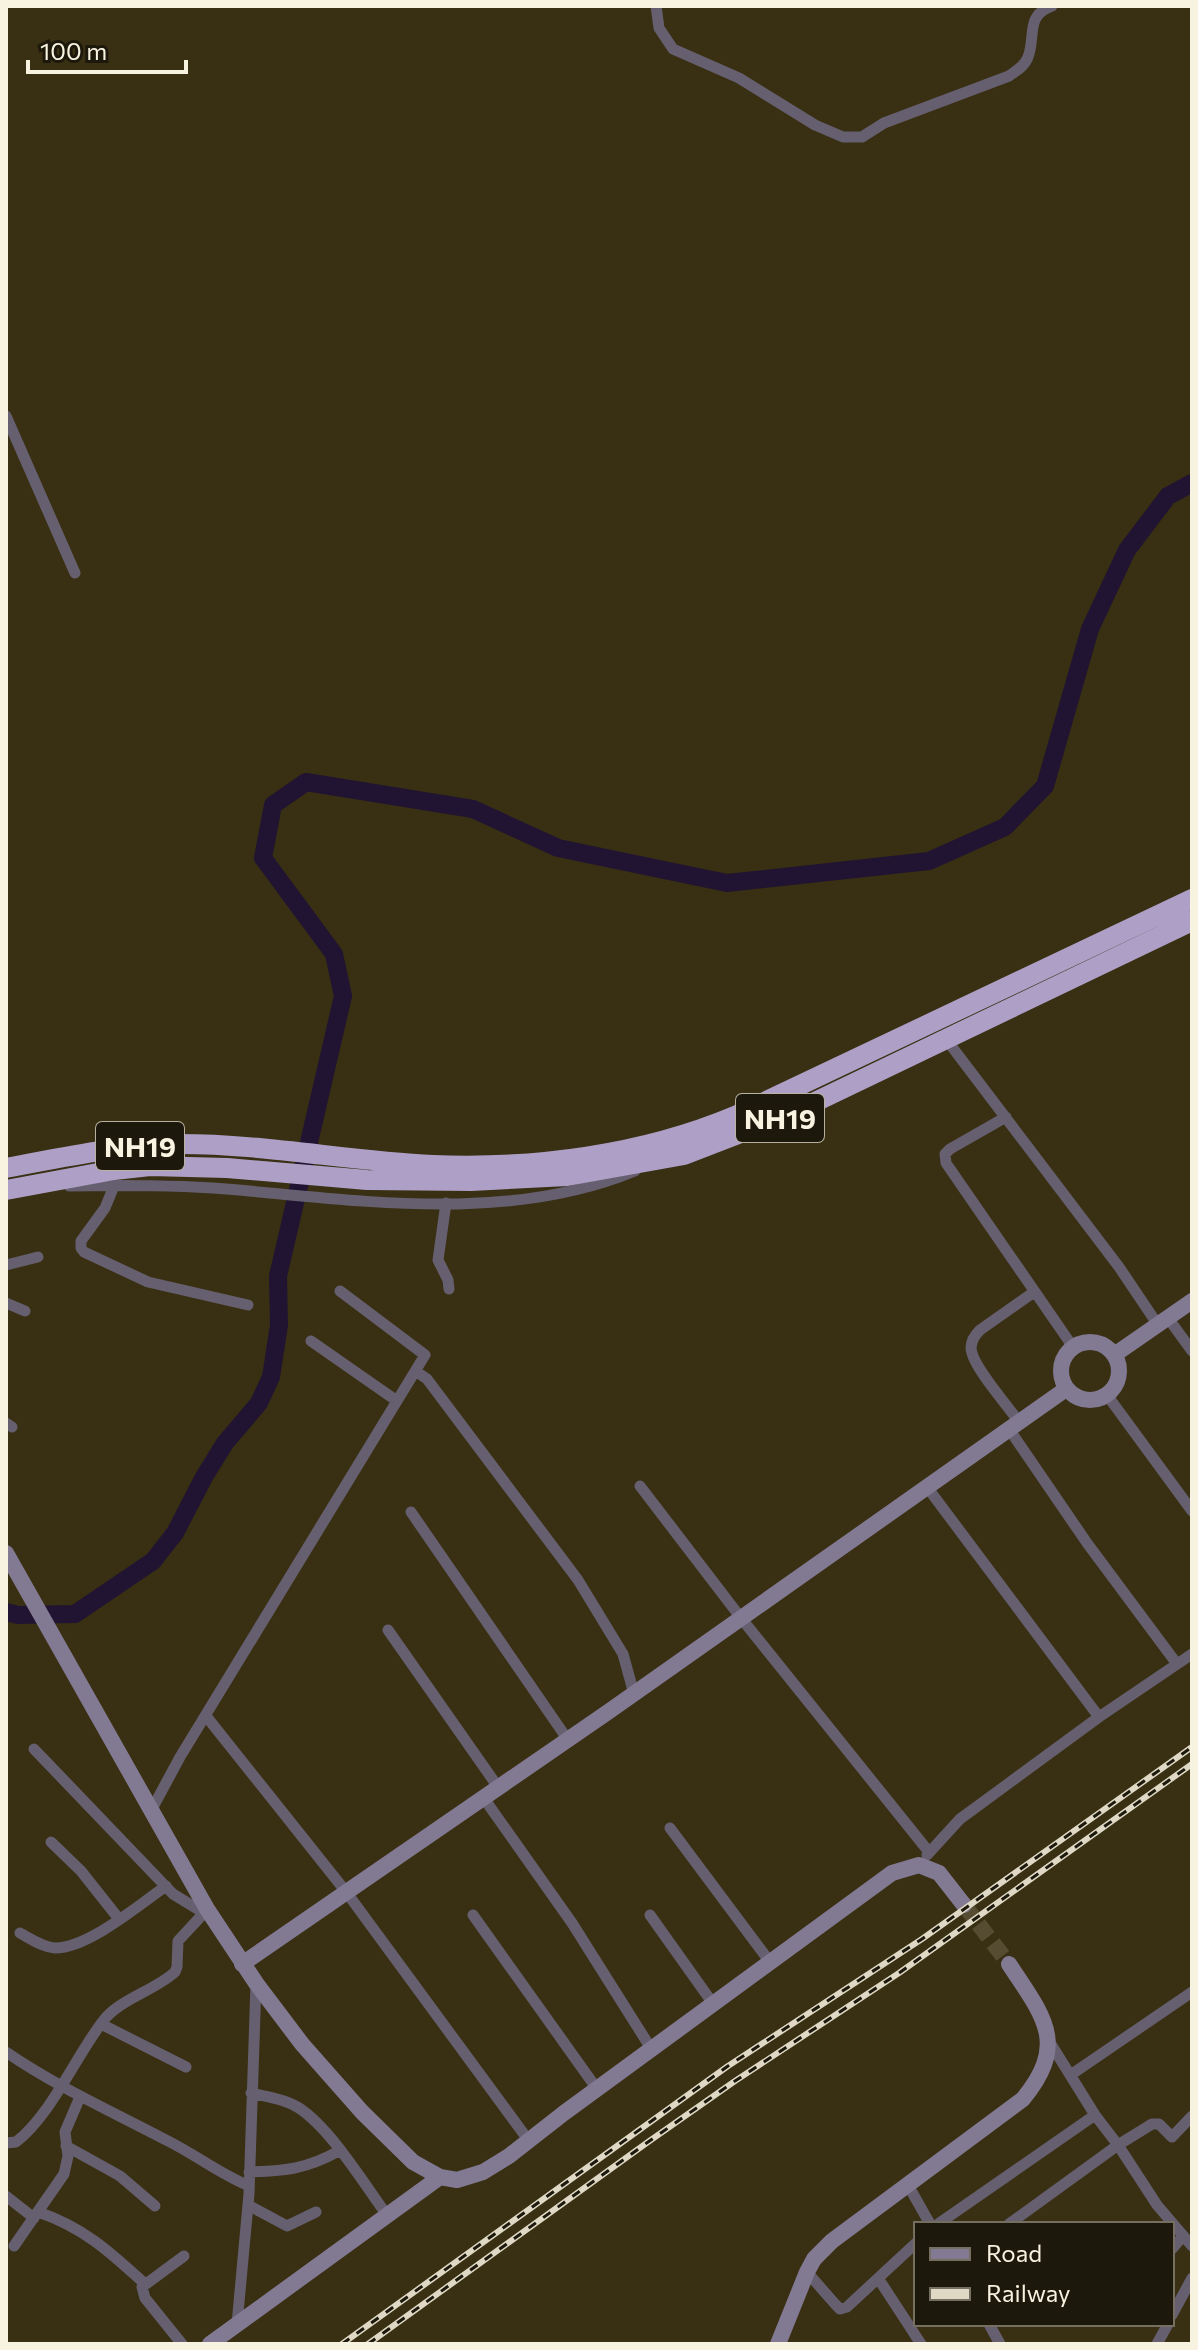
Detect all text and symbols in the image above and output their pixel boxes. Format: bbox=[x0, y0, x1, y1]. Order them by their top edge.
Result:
scale bar bbox=[28, 24, 186, 74]
text: 100 m bbox=[40, 36, 107, 65]
road number: NH19 bbox=[736, 1094, 824, 1142]
road number: NH19 bbox=[96, 1122, 184, 1170]
legend bbox=[914, 2222, 1174, 2326]
text: Road bbox=[986, 2238, 1042, 2267]
text: Railway bbox=[986, 2278, 1071, 2307]

